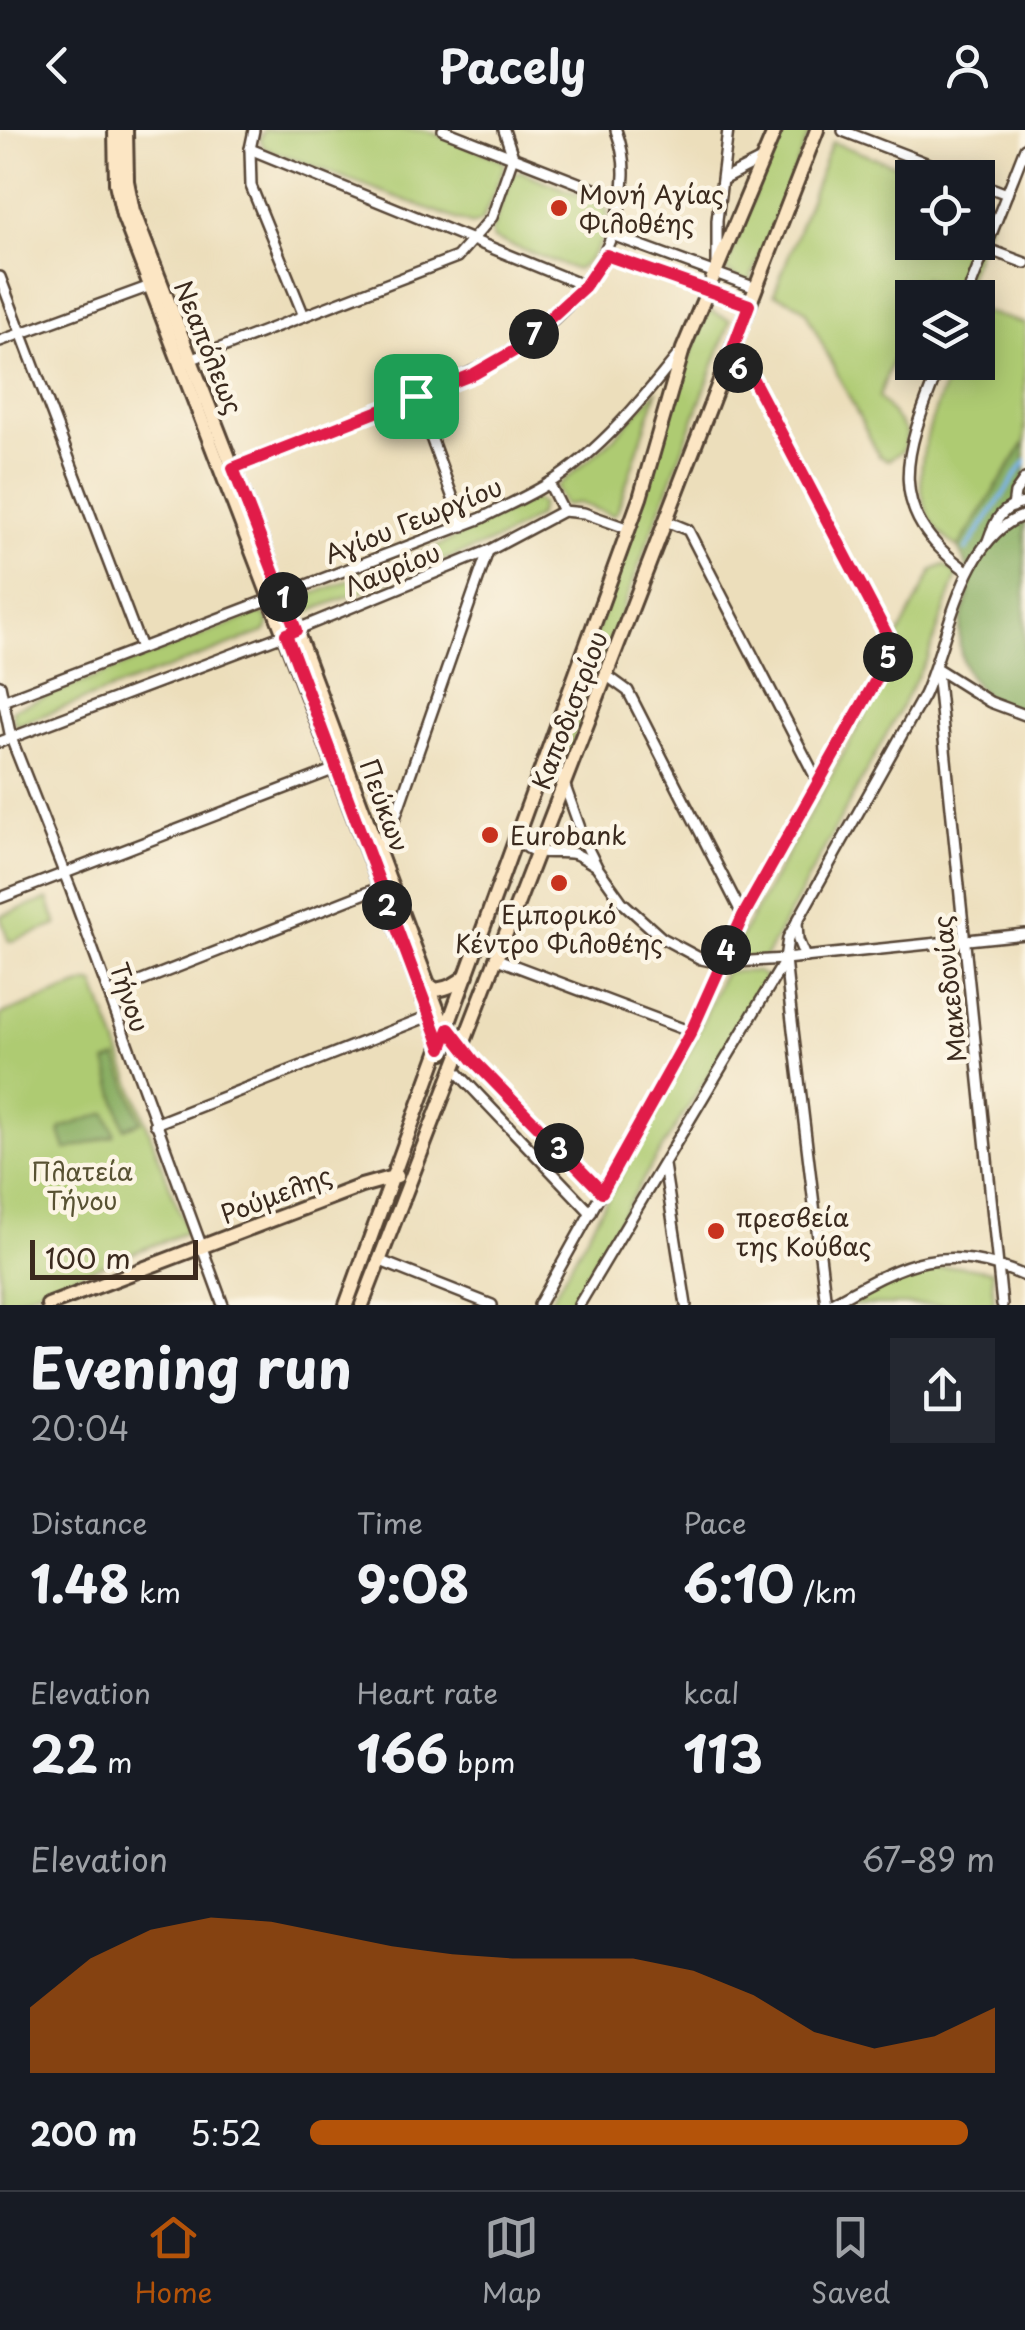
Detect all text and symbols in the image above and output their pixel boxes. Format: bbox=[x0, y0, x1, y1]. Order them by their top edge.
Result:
text: Pacely bbox=[439, 31, 586, 99]
icon: back bbox=[30, 38, 85, 93]
icon: person bbox=[940, 38, 995, 93]
map controls bbox=[895, 160, 995, 380]
button: locate bbox=[895, 160, 995, 260]
place label: Μονή Αγίας Φιλοθέης bbox=[579, 175, 724, 242]
marker: Μονή Αγίας Φιλοθέης bbox=[548, 197, 570, 219]
street label: Νεαπόλεως bbox=[165, 274, 253, 420]
button: layers bbox=[895, 280, 995, 380]
pin: 7 bbox=[509, 309, 559, 359]
text: 7 bbox=[526, 312, 542, 355]
pin: 6 bbox=[713, 343, 763, 393]
text: 6 bbox=[728, 346, 748, 389]
pin bbox=[374, 354, 459, 439]
icon: arrive bbox=[389, 369, 444, 424]
street label: Αγίου Γεωργίου bbox=[318, 467, 508, 573]
street label: Λαυρίου bbox=[338, 533, 446, 605]
pin: 1 bbox=[258, 572, 308, 622]
text: 1 bbox=[276, 575, 290, 618]
street label: Καποδιστρίου bbox=[521, 625, 617, 795]
pin: 5 bbox=[863, 632, 913, 682]
text: 5 bbox=[879, 635, 897, 678]
street label: Πεύκων bbox=[351, 753, 419, 857]
place label: Eurobank bbox=[510, 816, 627, 854]
marker: Eurobank bbox=[479, 824, 501, 846]
marker: Εμπορικό Κέντρο Φιλοθέης bbox=[548, 872, 570, 894]
pin: 2 bbox=[362, 880, 412, 930]
text: 2 bbox=[377, 883, 397, 926]
place label: Εμπορικό Κέντρο Φιλοθέης bbox=[455, 895, 663, 962]
street label: Μακεδονίας bbox=[922, 914, 976, 1064]
pin: 4 bbox=[701, 925, 751, 975]
text: 4 bbox=[716, 928, 736, 971]
street label: Τήνου bbox=[100, 957, 160, 1037]
pin: 3 bbox=[534, 1123, 584, 1173]
text: 3 bbox=[550, 1126, 568, 1169]
park label: Πλατεία Τήνου bbox=[31, 1152, 133, 1219]
street label: Ρούμελης bbox=[215, 1155, 337, 1233]
place label: πρεσβεία της Κούβας bbox=[736, 1198, 871, 1265]
marker: πρεσβεία της Κούβας bbox=[705, 1220, 727, 1242]
scale bar bbox=[30, 1235, 198, 1280]
text: 100 m bbox=[45, 1236, 131, 1279]
text: Evening run bbox=[30, 1325, 352, 1408]
button: share bbox=[890, 1338, 995, 1443]
text: 20:04 bbox=[30, 1404, 129, 1452]
text: Distance bbox=[30, 1501, 148, 1544]
text: Time bbox=[357, 1501, 423, 1544]
text: Pace bbox=[683, 1501, 747, 1544]
text: 1.48 bbox=[30, 1544, 130, 1620]
text: 9:08 bbox=[357, 1544, 470, 1620]
text: 6:10 bbox=[683, 1544, 794, 1620]
text: km bbox=[130, 1570, 181, 1613]
text: /km bbox=[794, 1570, 857, 1613]
text: Elevation bbox=[30, 1671, 151, 1714]
text: Heart rate bbox=[357, 1671, 498, 1714]
text: kcal bbox=[683, 1671, 739, 1714]
text: 22 bbox=[30, 1714, 98, 1790]
text: 166 bbox=[357, 1714, 448, 1790]
text: 113 bbox=[683, 1714, 763, 1790]
text: m bbox=[98, 1740, 133, 1783]
text: bpm bbox=[448, 1740, 515, 1783]
text: Elevation bbox=[30, 1835, 168, 1883]
text: 67–89 m bbox=[862, 1835, 995, 1883]
text: 200 m bbox=[30, 2109, 137, 2157]
text: 5:52 bbox=[190, 2109, 262, 2157]
tab: Home bbox=[135, 2210, 212, 2313]
tab: Map bbox=[482, 2210, 542, 2313]
tab: Saved bbox=[811, 2210, 890, 2313]

